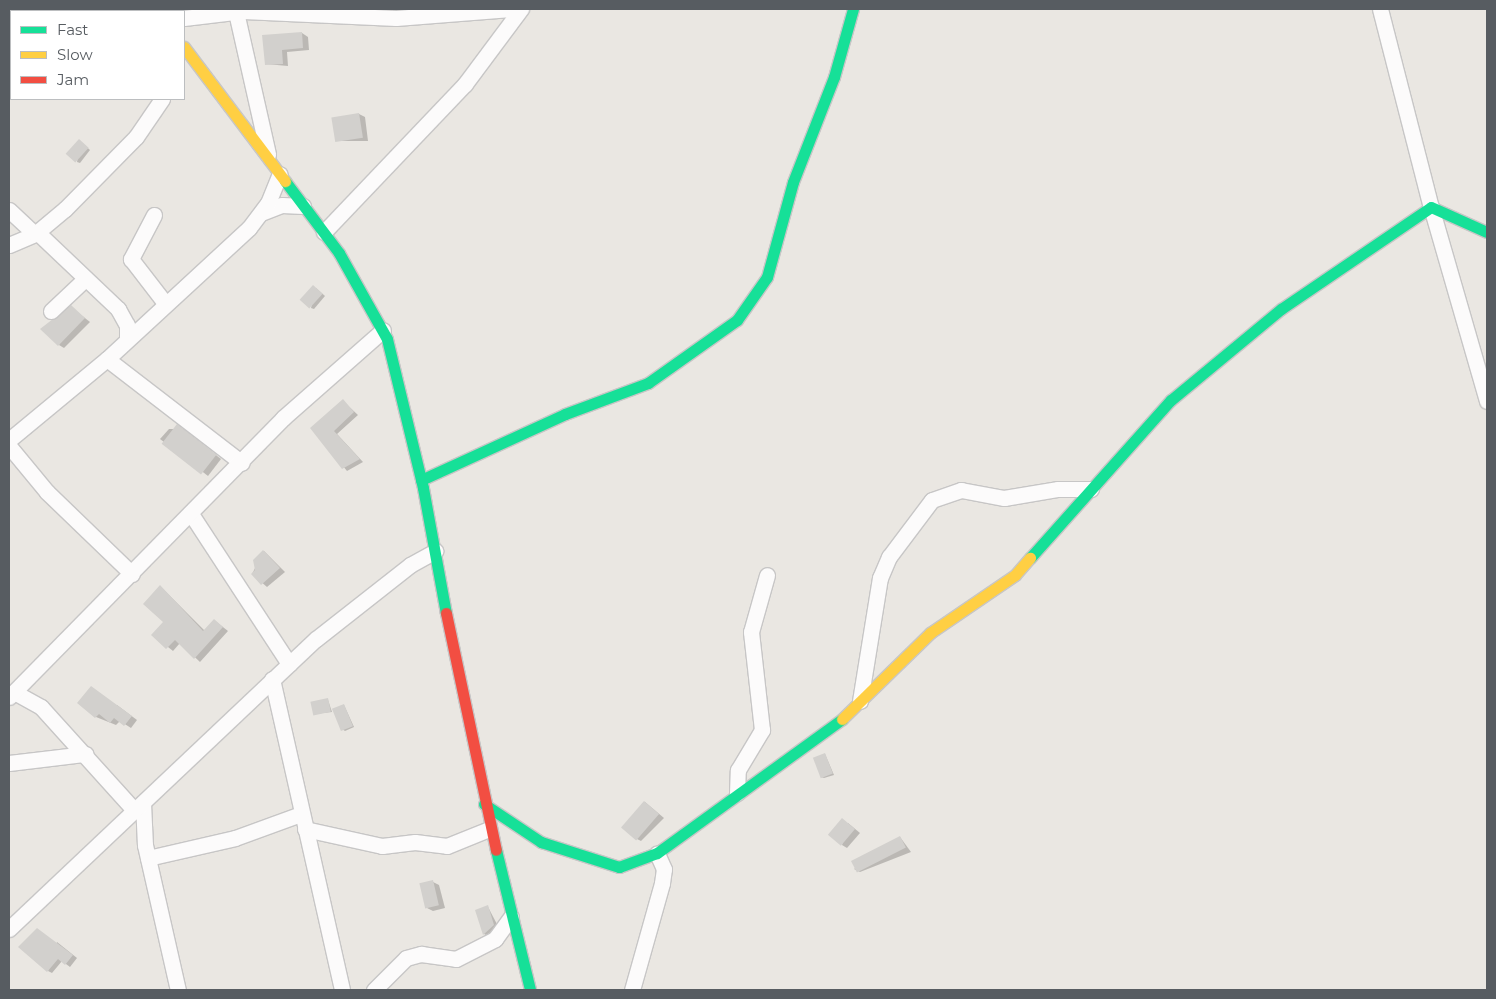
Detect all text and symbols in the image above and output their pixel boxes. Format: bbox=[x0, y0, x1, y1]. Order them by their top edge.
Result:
legend bbox=[10, 10, 185, 100]
text: Fast bbox=[57, 20, 88, 39]
text: Slow bbox=[57, 45, 93, 64]
text: Jam bbox=[57, 70, 89, 89]

